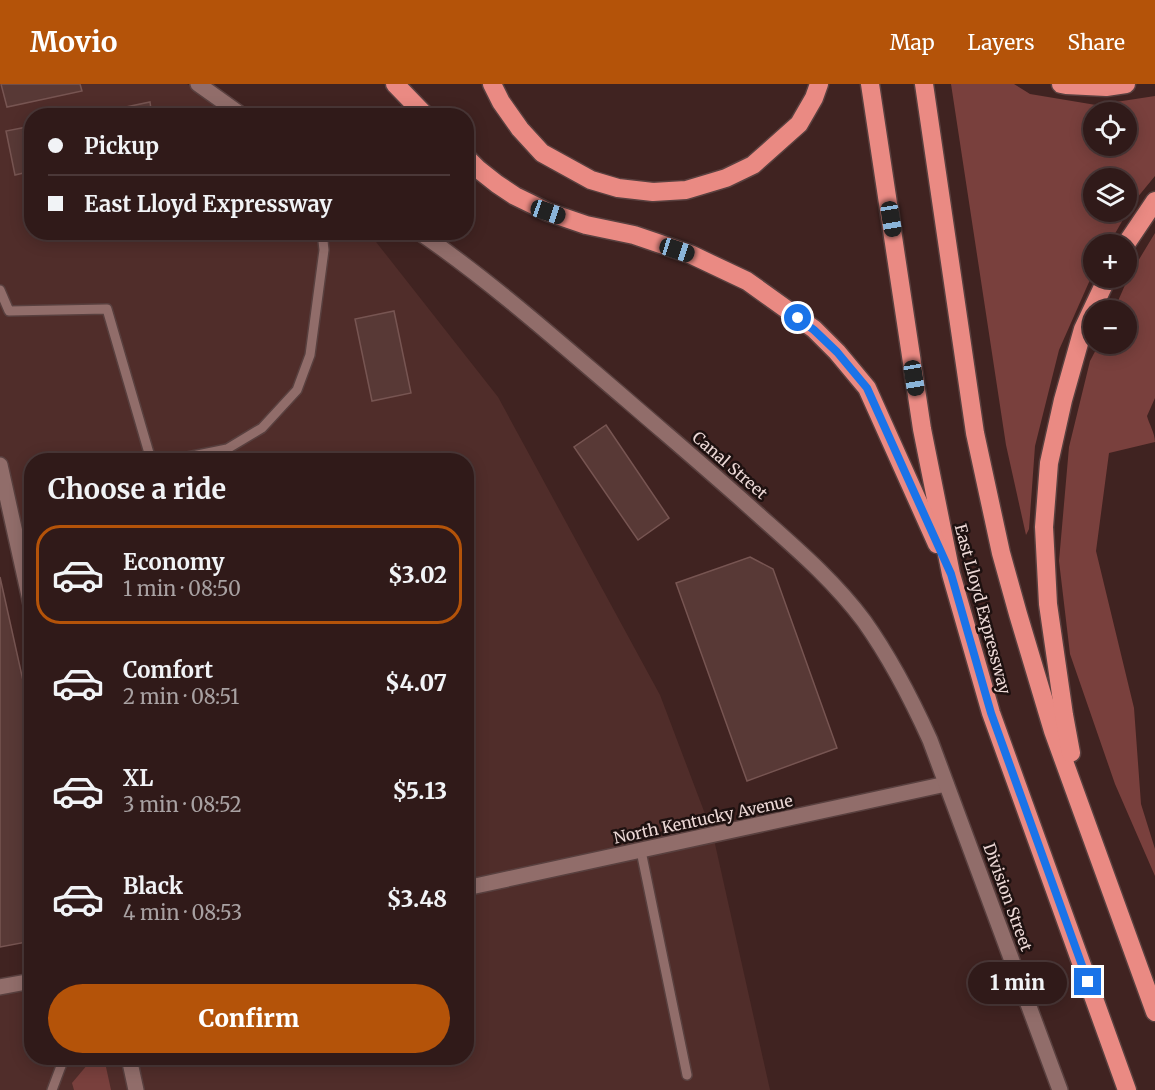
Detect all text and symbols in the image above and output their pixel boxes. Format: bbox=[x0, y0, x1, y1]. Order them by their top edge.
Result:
text: Movio bbox=[30, 24, 117, 60]
text: Map bbox=[890, 29, 935, 56]
text: Layers bbox=[968, 29, 1035, 56]
text: Share bbox=[1068, 29, 1125, 56]
map controls bbox=[1083, 102, 1137, 354]
button: locate bbox=[1083, 102, 1137, 156]
text: Pickup bbox=[84, 132, 159, 160]
button: layers bbox=[1083, 168, 1137, 222]
text: East Lloyd Expressway bbox=[84, 190, 332, 218]
car bbox=[528, 198, 568, 226]
car bbox=[879, 200, 903, 238]
button: + bbox=[1083, 234, 1137, 288]
car bbox=[657, 236, 697, 264]
button: − bbox=[1083, 300, 1137, 354]
route start bbox=[784, 304, 811, 331]
car bbox=[902, 359, 926, 397]
street label: Canal Street bbox=[688, 427, 772, 504]
text: Choose a ride bbox=[48, 472, 226, 506]
street label: East Lloyd Expressway bbox=[951, 522, 1016, 697]
icon: car bbox=[51, 548, 105, 602]
text: Economy bbox=[123, 548, 224, 576]
text: $3.02 bbox=[388, 561, 447, 589]
text: 1 min · 08:50 bbox=[123, 576, 241, 601]
icon: car bbox=[51, 656, 105, 710]
text: Comfort bbox=[123, 656, 213, 684]
text: $4.07 bbox=[385, 669, 447, 697]
text: 2 min · 08:51 bbox=[123, 684, 239, 709]
icon: car bbox=[51, 764, 105, 818]
text: XL bbox=[123, 764, 153, 792]
text: $5.13 bbox=[393, 777, 447, 805]
street label: North Kentucky Avenue bbox=[612, 790, 794, 848]
text: 3 min · 08:52 bbox=[123, 792, 242, 817]
street label: Division Street bbox=[979, 840, 1037, 954]
icon: car bbox=[51, 872, 105, 926]
text: Black bbox=[123, 872, 183, 900]
text: $3.48 bbox=[387, 885, 447, 913]
text: 4 min · 08:53 bbox=[123, 900, 242, 925]
callout: 1 min bbox=[968, 961, 1067, 1003]
route end bbox=[1074, 968, 1101, 995]
text: 1 min bbox=[990, 970, 1045, 995]
button: Confirm bbox=[48, 984, 450, 1053]

